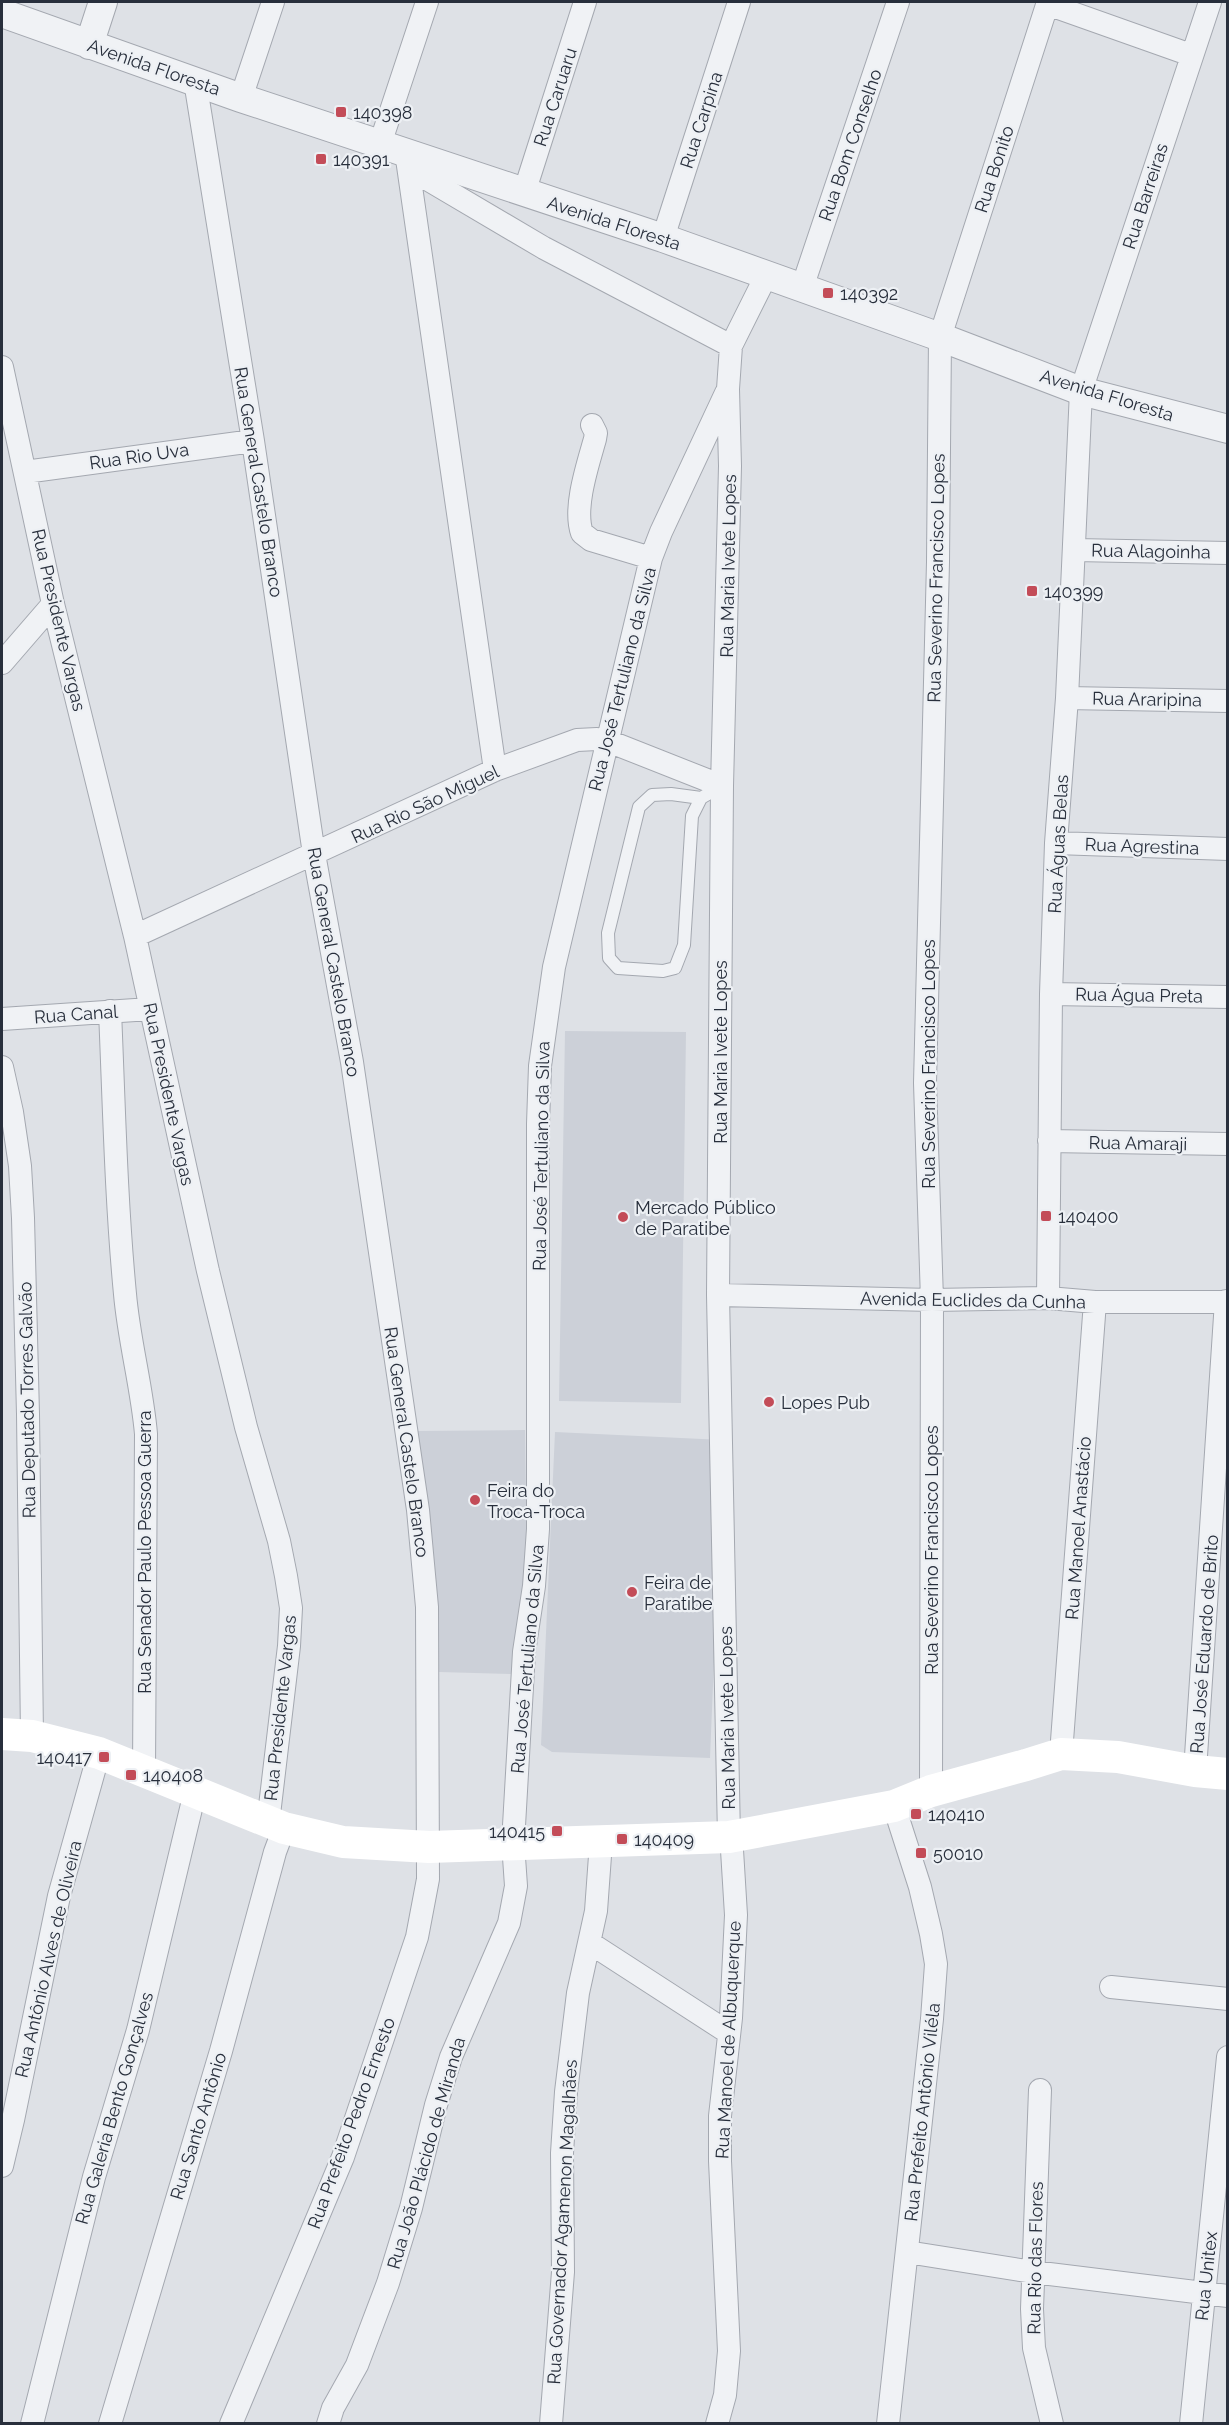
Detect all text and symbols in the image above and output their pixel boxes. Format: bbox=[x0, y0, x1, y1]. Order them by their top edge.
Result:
street label: Avenida Floresta bbox=[85, 34, 223, 100]
street label: Rua Caruaru bbox=[529, 45, 581, 149]
street label: Rua Bom Conselho bbox=[814, 66, 886, 224]
street label: Rua Carpina bbox=[675, 69, 727, 171]
place label: 140398 bbox=[353, 102, 412, 123]
marker: 140398 bbox=[334, 105, 348, 119]
street label: Rua Bonito bbox=[970, 122, 1018, 215]
street label: Rua Barreiras bbox=[1118, 140, 1172, 252]
place label: 140391 bbox=[333, 149, 390, 170]
marker: 140391 bbox=[314, 152, 328, 166]
street label: Avenida Floresta bbox=[545, 192, 683, 254]
place label: 140392 bbox=[840, 283, 898, 304]
marker: 140392 bbox=[821, 286, 835, 300]
street label: Rua General Castelo Branco bbox=[230, 365, 288, 599]
street label: Avenida Floresta bbox=[1038, 365, 1176, 425]
street label: Rua Rio Uva bbox=[88, 439, 190, 473]
street label: Rua Severino Francisco Lopes bbox=[923, 453, 949, 703]
street label: Rua Maria Ivete Lopes bbox=[716, 474, 740, 658]
street label: Rua Presidente Vargas bbox=[28, 527, 90, 714]
street label: Rua Alagoinha bbox=[1091, 539, 1211, 563]
street label: Rua José Tertuliano da Silva bbox=[584, 565, 660, 793]
place label: 140399 bbox=[1044, 581, 1103, 602]
marker: 140399 bbox=[1025, 584, 1039, 598]
street label: Rua Araripina bbox=[1092, 688, 1202, 710]
street label: Rua Rio São Miguel bbox=[348, 761, 502, 847]
street label: Rua Águas Belas bbox=[1043, 774, 1072, 914]
street label: Rua Agrestina bbox=[1084, 834, 1200, 858]
street label: Rua General Castelo Branco bbox=[303, 846, 365, 1079]
street label: Rua Severino Francisco Lopes bbox=[918, 939, 939, 1189]
street label: Rua Maria Ivete Lopes bbox=[710, 960, 731, 1144]
street label: Rua Água Preta bbox=[1075, 982, 1203, 1007]
street label: Rua Canal bbox=[33, 1001, 119, 1027]
street label: Rua Presidente Vargas bbox=[139, 1001, 199, 1188]
street label: Rua José Tertuliano da Silva bbox=[528, 1041, 554, 1271]
street label: Rua Amaraji bbox=[1088, 1132, 1188, 1154]
place label: Mercado Público de Paratibe bbox=[635, 1197, 776, 1239]
place label: 140400 bbox=[1058, 1206, 1118, 1227]
marker: 140400 bbox=[1039, 1209, 1053, 1223]
marker: Mercado Público de Paratibe bbox=[616, 1210, 630, 1224]
street label: Rua Deputado Torres Galvão bbox=[14, 1281, 40, 1519]
street label: Avenida Euclides da Cunha bbox=[860, 1288, 1086, 1312]
street label: Rua General Castelo Branco bbox=[380, 1325, 434, 1559]
place label: Lopes Pub bbox=[781, 1392, 870, 1413]
marker: Lopes Pub bbox=[762, 1395, 776, 1409]
street label: Rua Senador Paulo Pessoa Guerra bbox=[134, 1410, 155, 1694]
street label: Rua Severino Francisco Lopes bbox=[921, 1425, 942, 1675]
street label: Rua Manoel Anastácio bbox=[1061, 1435, 1095, 1620]
place label: Feira do Troca-Troca bbox=[487, 1480, 585, 1522]
marker: Feira do Troca-Troca bbox=[468, 1493, 482, 1507]
street label: Rua José Eduardo de Brito bbox=[1186, 1534, 1222, 1754]
street label: Rua José Tertuliano da Silva bbox=[507, 1544, 547, 1774]
place label: Feira de Paratibe bbox=[644, 1572, 713, 1614]
marker: Feira de Paratibe bbox=[625, 1585, 639, 1599]
street label: Rua Presidente Vargas bbox=[260, 1614, 300, 1802]
street label: Rua Maria Ivete Lopes bbox=[715, 1626, 739, 1810]
place label: 140417 bbox=[36, 1747, 92, 1768]
marker: 140417 bbox=[97, 1750, 111, 1764]
place label: 140408 bbox=[143, 1765, 203, 1786]
marker: 140408 bbox=[124, 1768, 138, 1782]
place label: 140410 bbox=[928, 1804, 985, 1825]
marker: 140410 bbox=[909, 1807, 923, 1821]
place label: 140415 bbox=[489, 1821, 545, 1842]
marker: 140415 bbox=[550, 1824, 564, 1838]
place label: 140409 bbox=[634, 1829, 694, 1850]
marker: 140409 bbox=[615, 1832, 629, 1846]
street label: Rua Antônio Alves de Oliveira bbox=[10, 1838, 86, 2080]
place label: 50010 bbox=[933, 1843, 984, 1864]
marker: 50010 bbox=[914, 1846, 928, 1860]
street label: Rua Manoel de Albuquerque bbox=[711, 1920, 745, 2160]
street label: Rua Galeria Bento Gonçalves bbox=[71, 1989, 157, 2227]
street label: Rua Prefeito Antônio Viléla bbox=[900, 2002, 944, 2222]
street label: Rua Prefeito Pedro Ernesto bbox=[303, 2014, 399, 2232]
street label: Rua João Plácido de Miranda bbox=[383, 2035, 469, 2271]
street label: Rua Santo Antônio bbox=[166, 2050, 230, 2202]
street label: Rua Governador Agamenon Magalhães bbox=[543, 2059, 581, 2385]
street label: Rua Rio das Flores bbox=[1023, 2181, 1047, 2335]
street label: Rua Unitex bbox=[1191, 2230, 1221, 2322]

